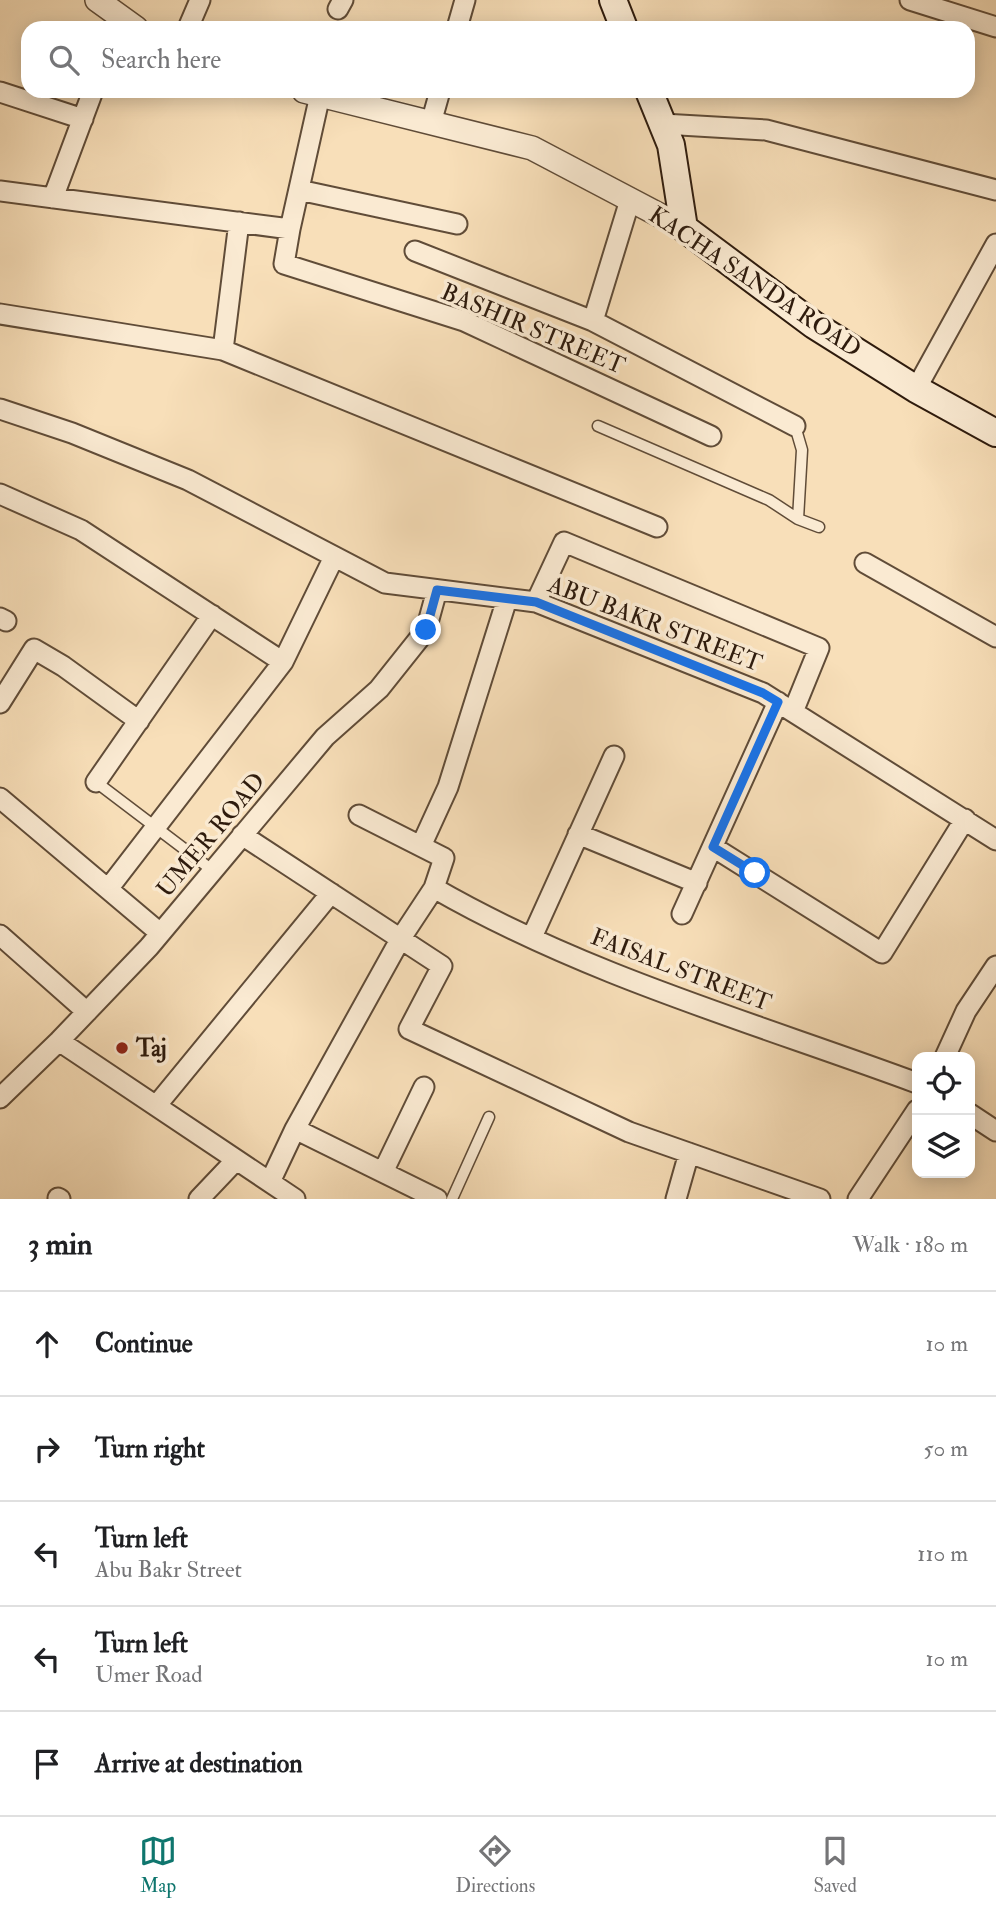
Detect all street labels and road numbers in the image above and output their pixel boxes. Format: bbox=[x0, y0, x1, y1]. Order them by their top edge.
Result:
street label: KACHA SANDA ROAD bbox=[643, 199, 867, 365]
street label: BASHIR STREET bbox=[436, 276, 630, 382]
street label: ABU BAKR STREET bbox=[543, 569, 767, 679]
street label: UMER ROAD bbox=[150, 766, 272, 904]
street label: FAISAL STREET bbox=[586, 921, 776, 1019]

